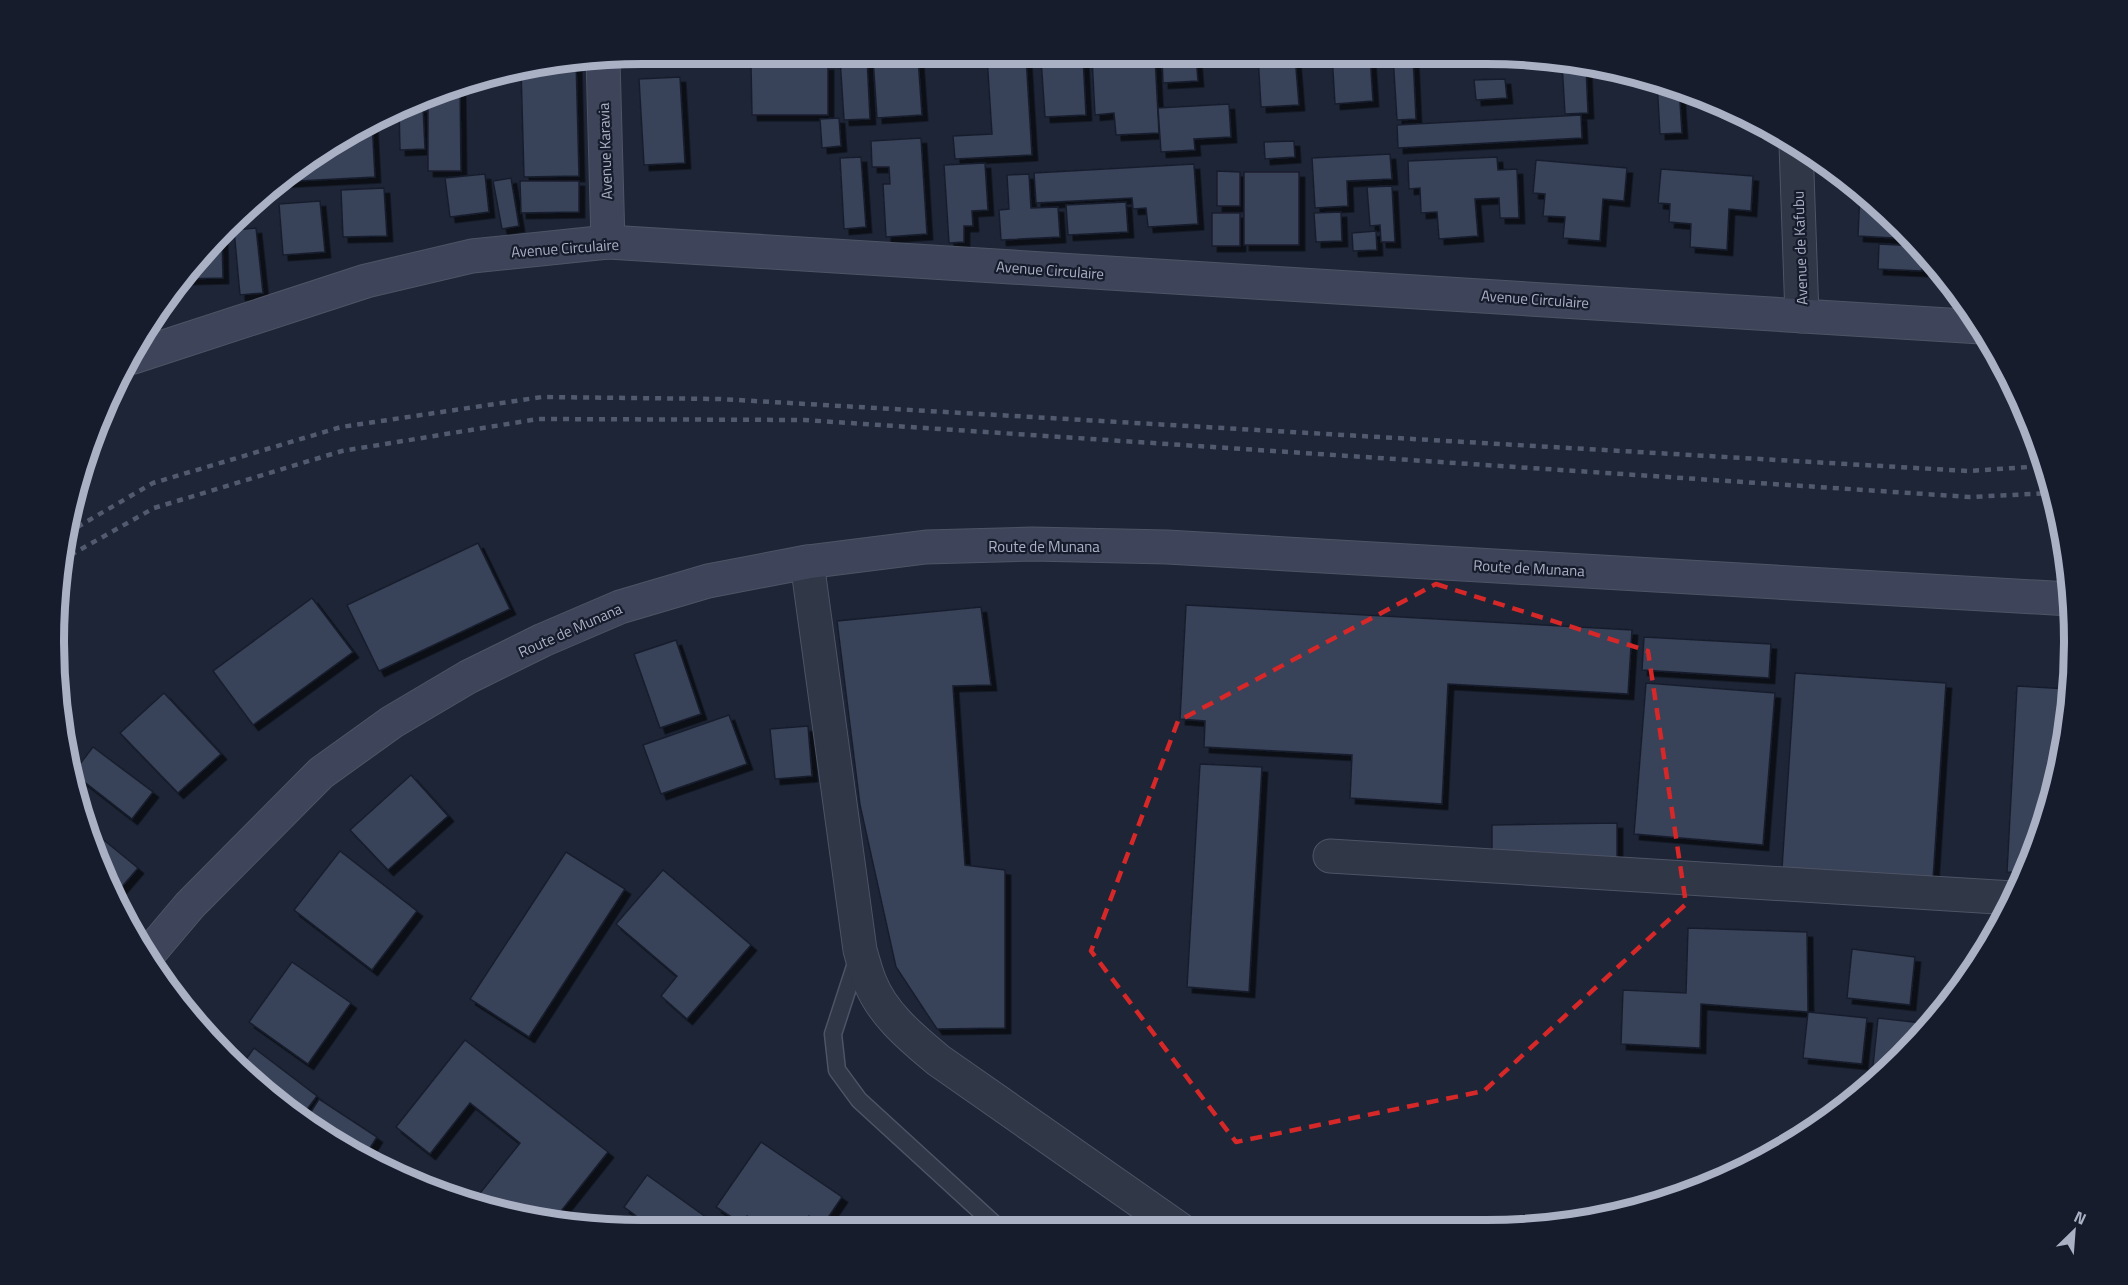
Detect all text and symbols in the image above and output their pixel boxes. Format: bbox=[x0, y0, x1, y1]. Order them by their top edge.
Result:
street label: Avenue Karavia bbox=[592, 102, 618, 200]
street label: Avenue de Kafubu bbox=[1787, 191, 1813, 305]
street label: Avenue Circulaire bbox=[510, 233, 620, 263]
street label: Avenue Circulaire bbox=[995, 255, 1105, 285]
street label: Avenue Circulaire bbox=[1480, 284, 1590, 314]
street label: Route de Munana bbox=[988, 535, 1100, 558]
street label: Route de Munana bbox=[1473, 554, 1586, 582]
street label: Route de Munana bbox=[514, 597, 626, 663]
north arrow bbox=[2044, 1201, 2104, 1261]
text: N bbox=[2070, 1204, 2090, 1231]

